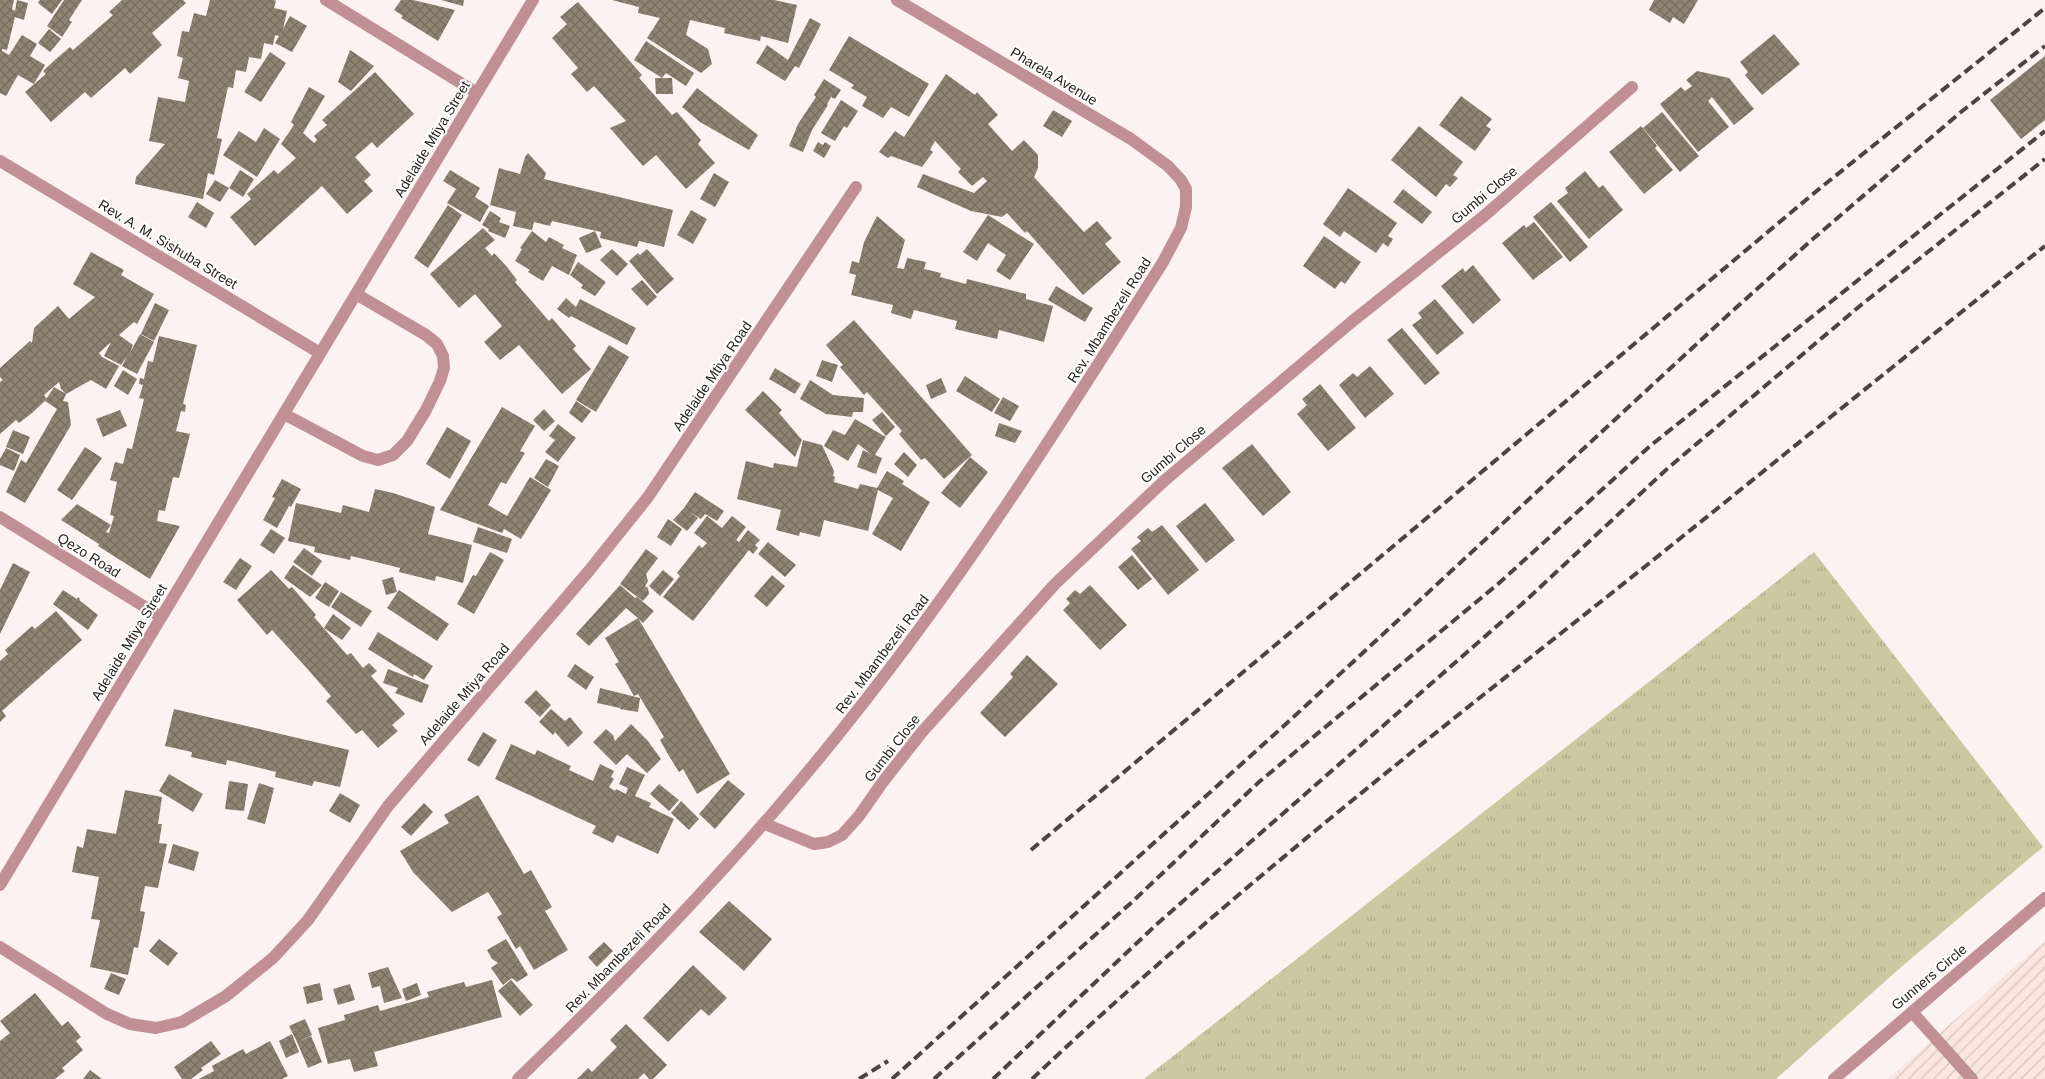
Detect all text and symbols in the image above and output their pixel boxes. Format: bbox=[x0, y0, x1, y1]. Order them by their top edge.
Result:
street label: Pharela Avenue bbox=[1008, 44, 1101, 108]
street label: Adelaide Mtiya Street bbox=[391, 78, 473, 200]
street label: Gumbi Close bbox=[1448, 163, 1520, 227]
street label: Rev. A. M. Sishuba Street bbox=[96, 196, 240, 292]
street label: Rev. Mbambezeli Road bbox=[1064, 254, 1154, 386]
street label: Adelaide Mtiya Road bbox=[669, 318, 755, 434]
street label: Gumbi Close bbox=[1137, 421, 1209, 487]
street label: Qezo Road bbox=[55, 529, 123, 581]
street label: Adelaide Mtiya Street bbox=[88, 581, 170, 703]
street label: Rev. Mbambezeli Road bbox=[832, 591, 932, 717]
street label: Adelaide Mtiya Road bbox=[416, 640, 512, 748]
street label: Gumbi Close bbox=[861, 711, 923, 785]
street label: Rev. Mbambezeli Road bbox=[562, 900, 674, 1016]
street label: Gunners Circle bbox=[1888, 941, 1970, 1013]

